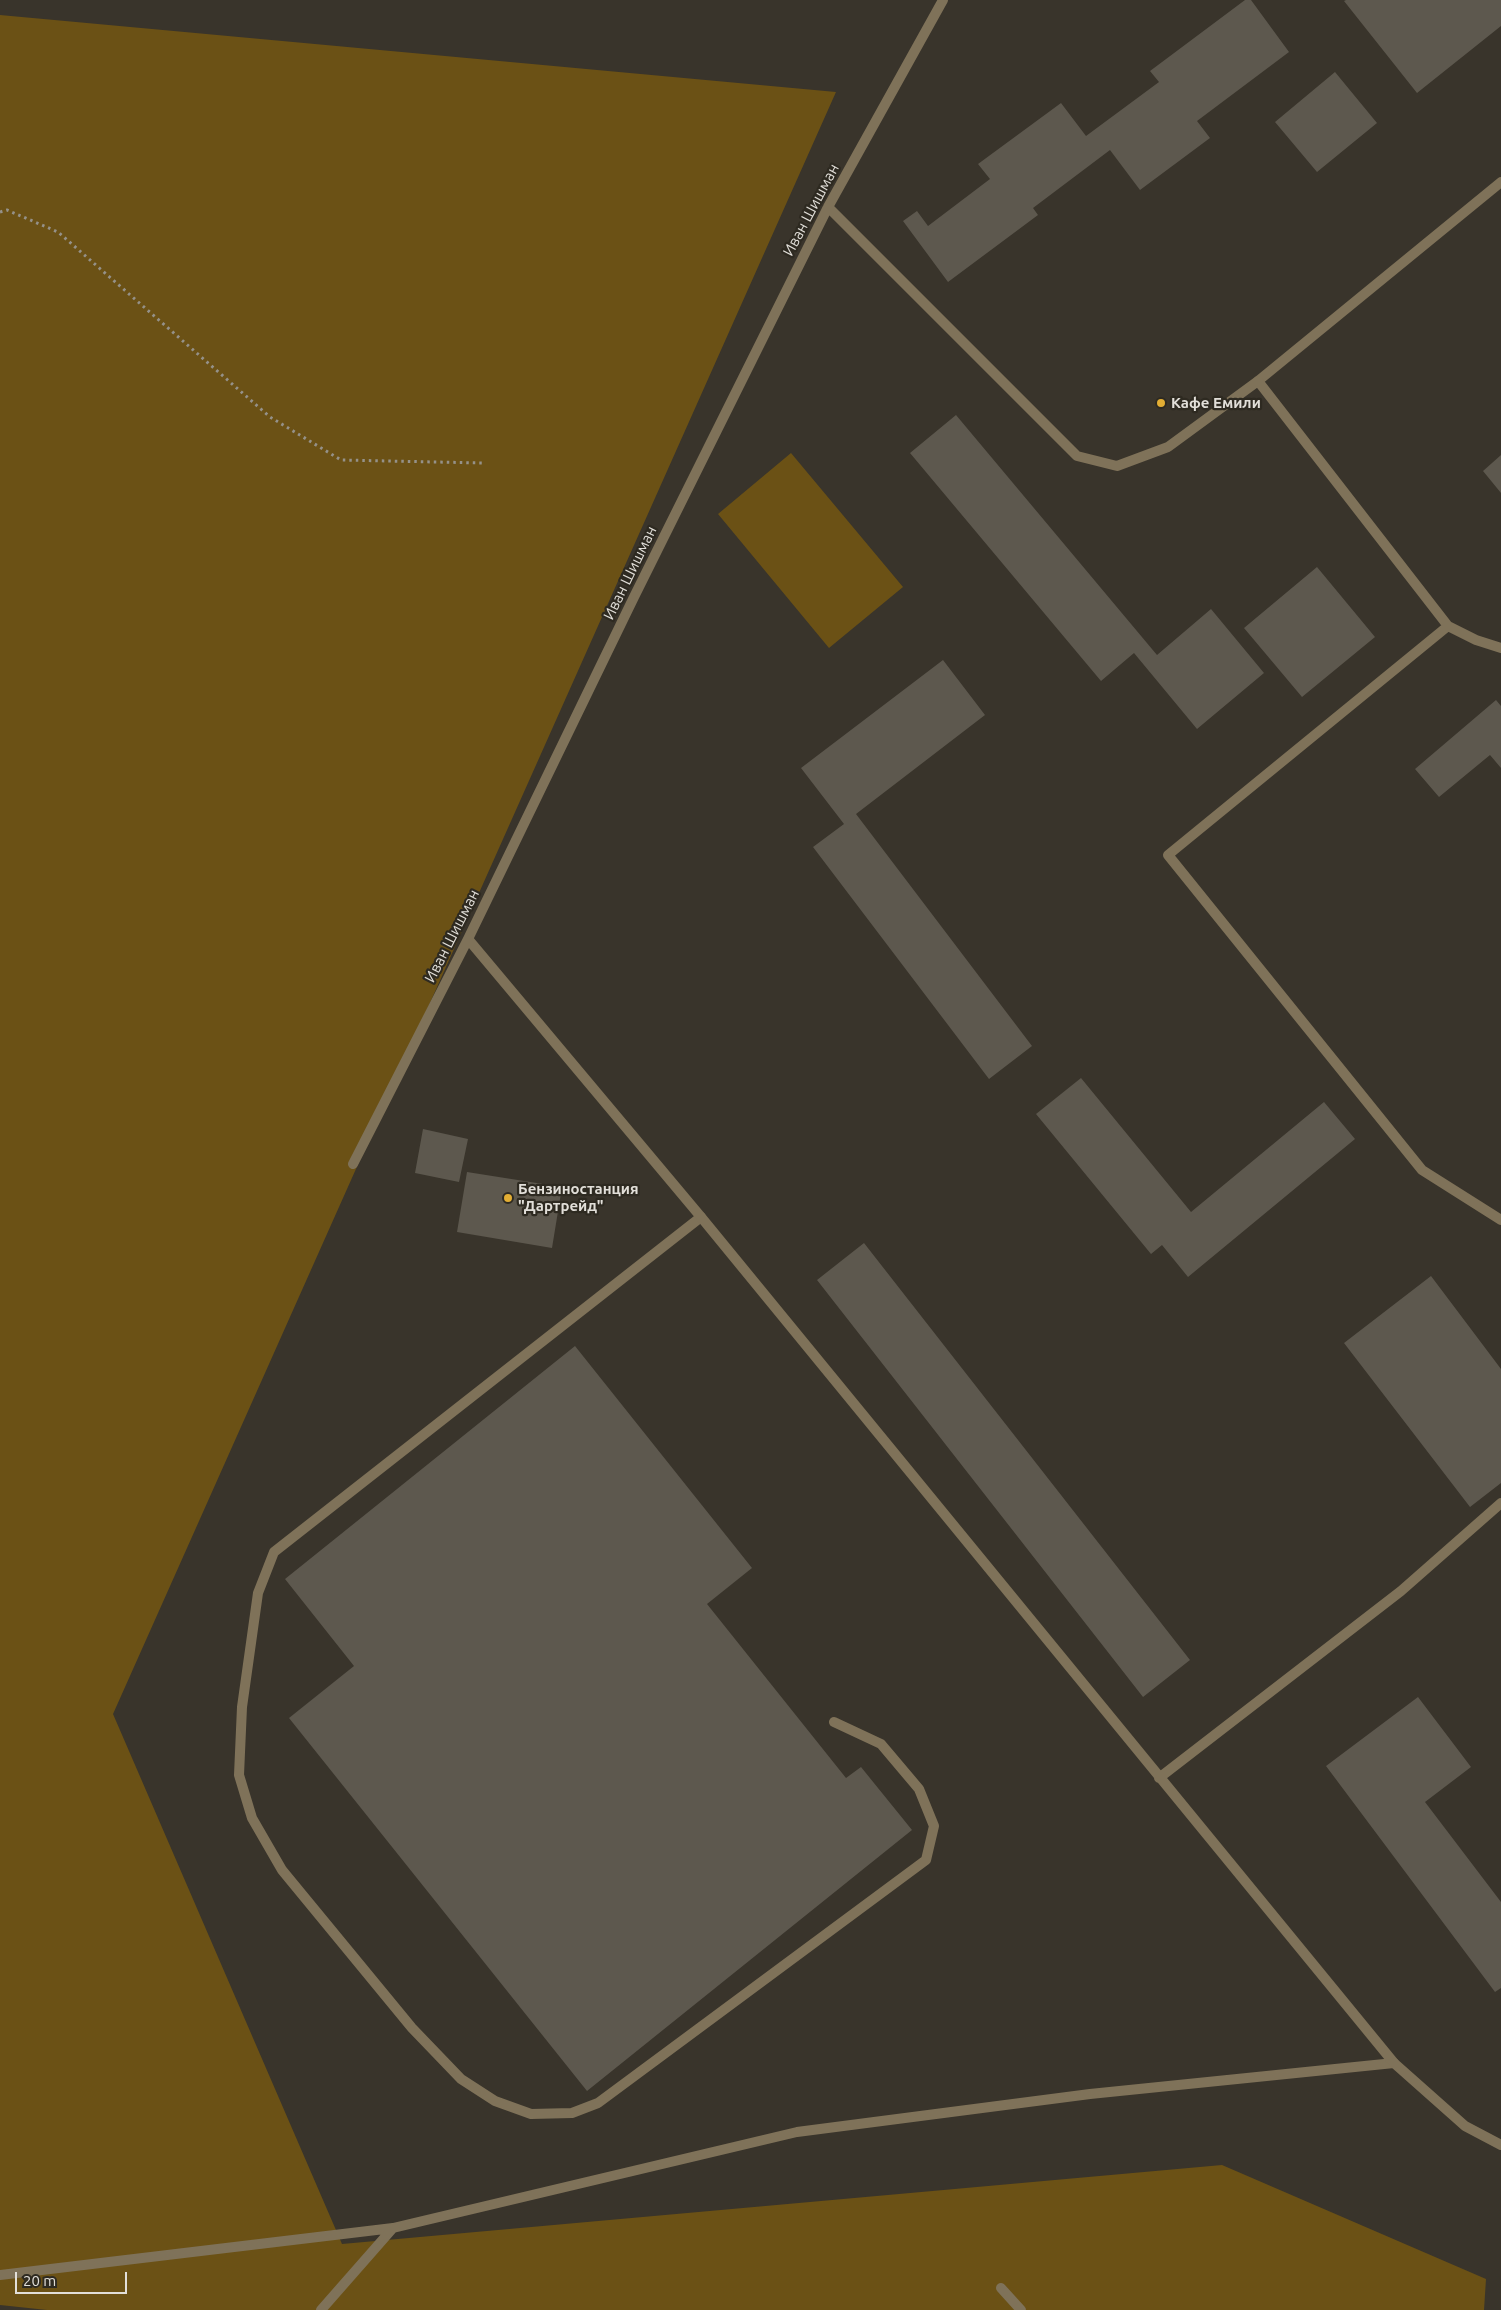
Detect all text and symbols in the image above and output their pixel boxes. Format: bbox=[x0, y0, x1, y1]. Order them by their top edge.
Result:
street label: Иван Шишман bbox=[779, 161, 843, 259]
place label: Кафе Емили bbox=[1171, 394, 1261, 412]
marker: Кафе Емили bbox=[1155, 397, 1167, 409]
street label: Иван Шишман bbox=[600, 523, 660, 623]
street label: Иван Шишман bbox=[421, 887, 483, 985]
place label: Бензиностанция "Дартрейд" bbox=[518, 1180, 639, 1215]
marker: Бензиностанция "Дартрейд" bbox=[502, 1192, 514, 1204]
scale bar bbox=[18, 2262, 130, 2294]
text: 20 m bbox=[23, 2272, 56, 2289]

